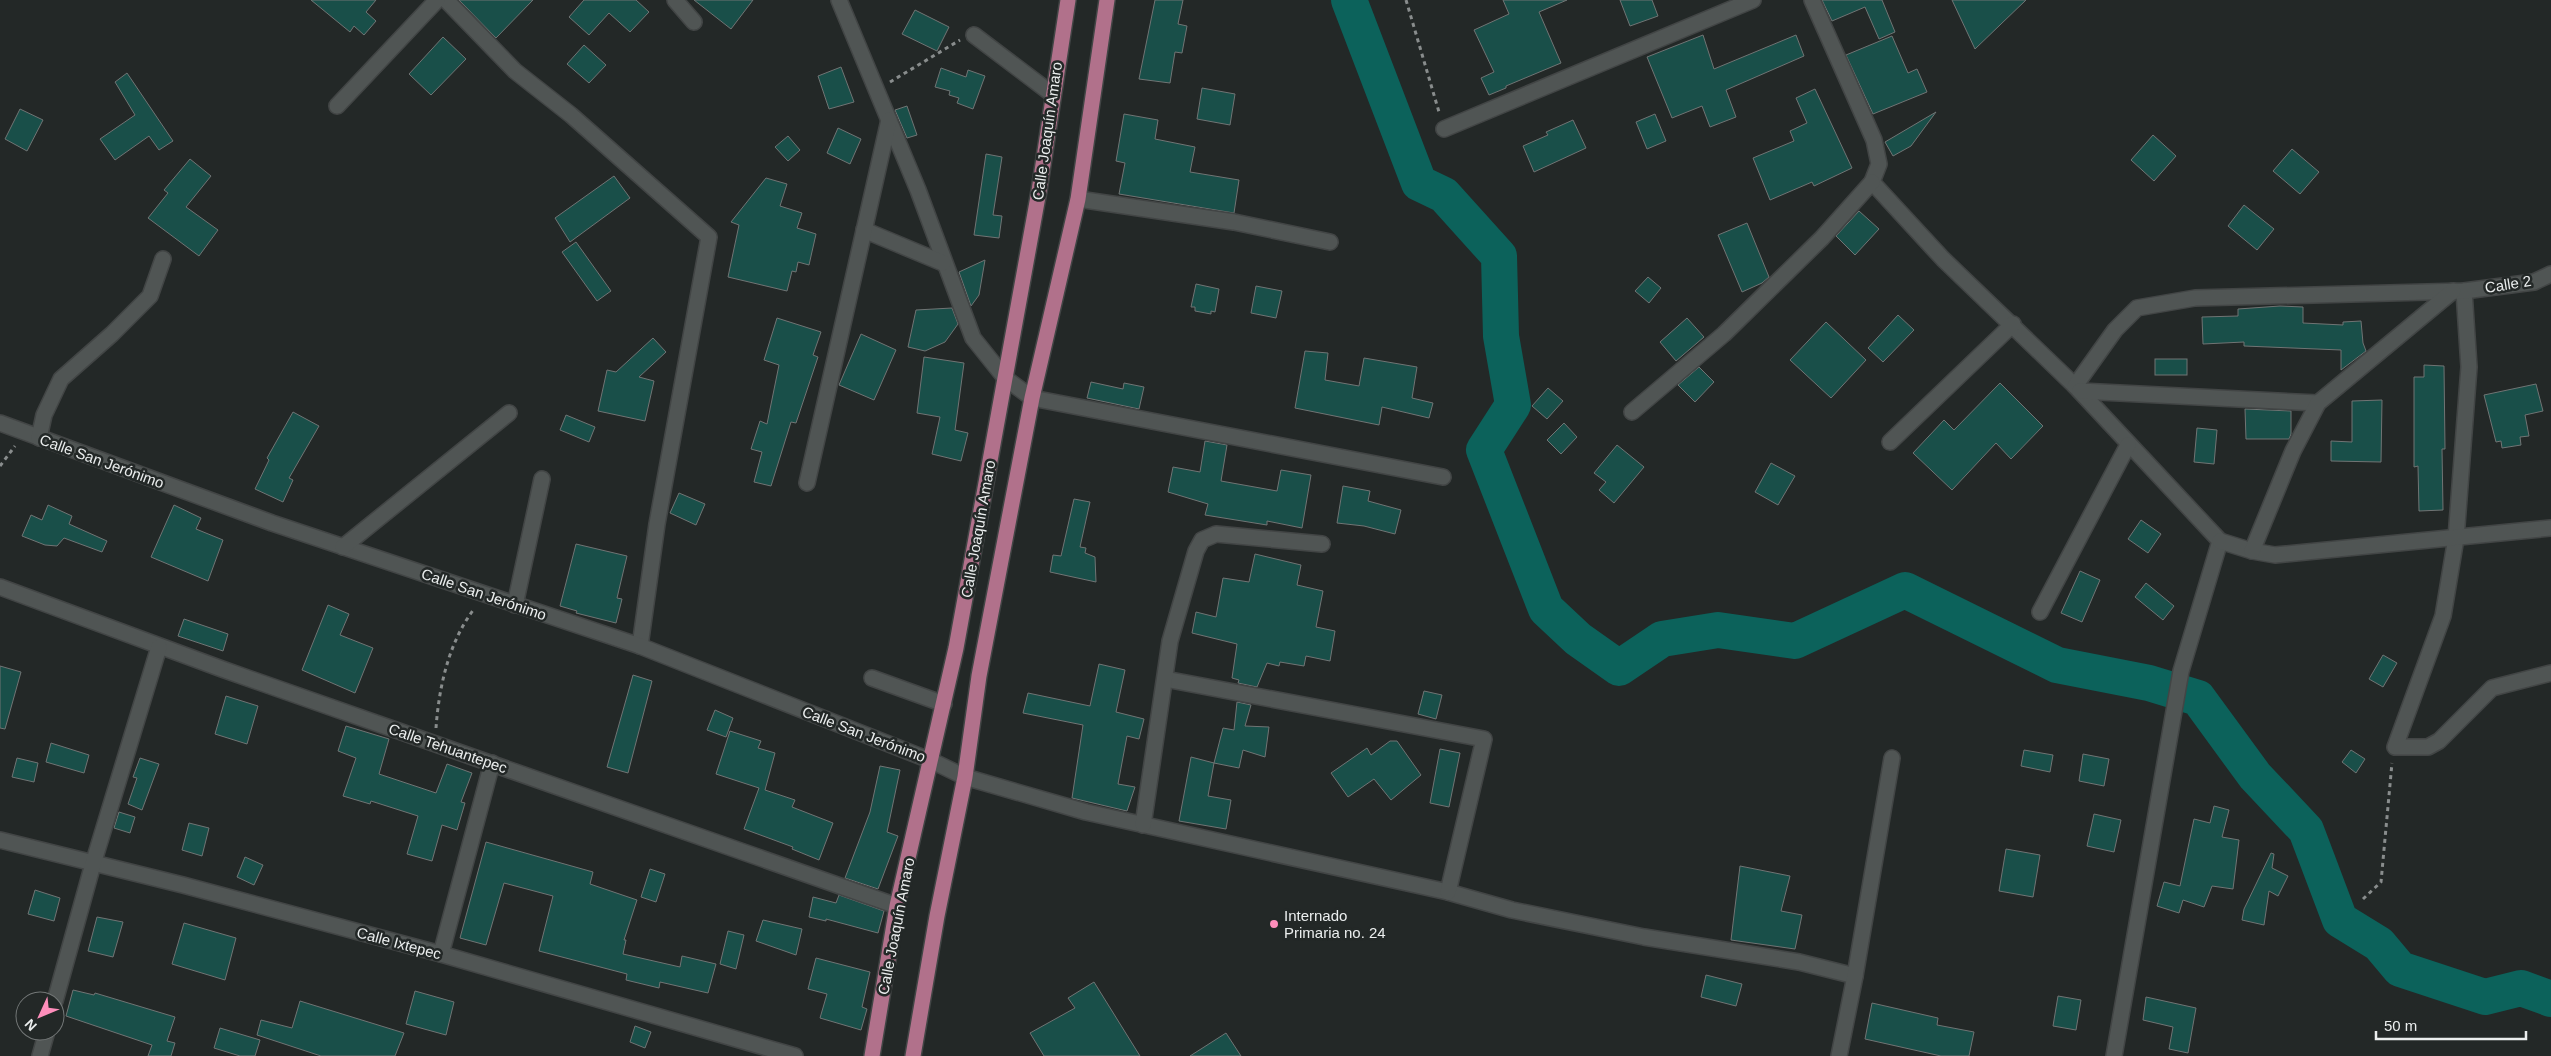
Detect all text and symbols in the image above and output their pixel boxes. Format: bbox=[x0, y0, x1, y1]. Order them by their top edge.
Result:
street label: Calle Joaquín Amaro bbox=[1029, 61, 1065, 201]
street label: Calle 2 bbox=[2484, 272, 2532, 296]
street label: Calle San Jerónimo bbox=[38, 431, 166, 491]
street label: Calle Joaquín Amaro bbox=[958, 459, 998, 599]
street label: Calle San Jerónimo bbox=[419, 565, 549, 623]
street label: Calle San Jerónimo bbox=[800, 703, 928, 765]
street label: Calle Tehuantepec bbox=[387, 720, 510, 776]
street label: Calle Joaquín Amaro bbox=[874, 856, 918, 996]
place label: Internado Primaria no. 24 bbox=[1284, 907, 1386, 941]
marker: Internado Primaria no. 24 bbox=[1268, 918, 1280, 930]
street label: Calle Ixtepec bbox=[355, 924, 444, 963]
north arrow bbox=[15, 991, 65, 1041]
scale bar bbox=[2376, 1008, 2526, 1040]
text: N bbox=[21, 1016, 40, 1034]
text: 50 m bbox=[2384, 1017, 2417, 1034]

